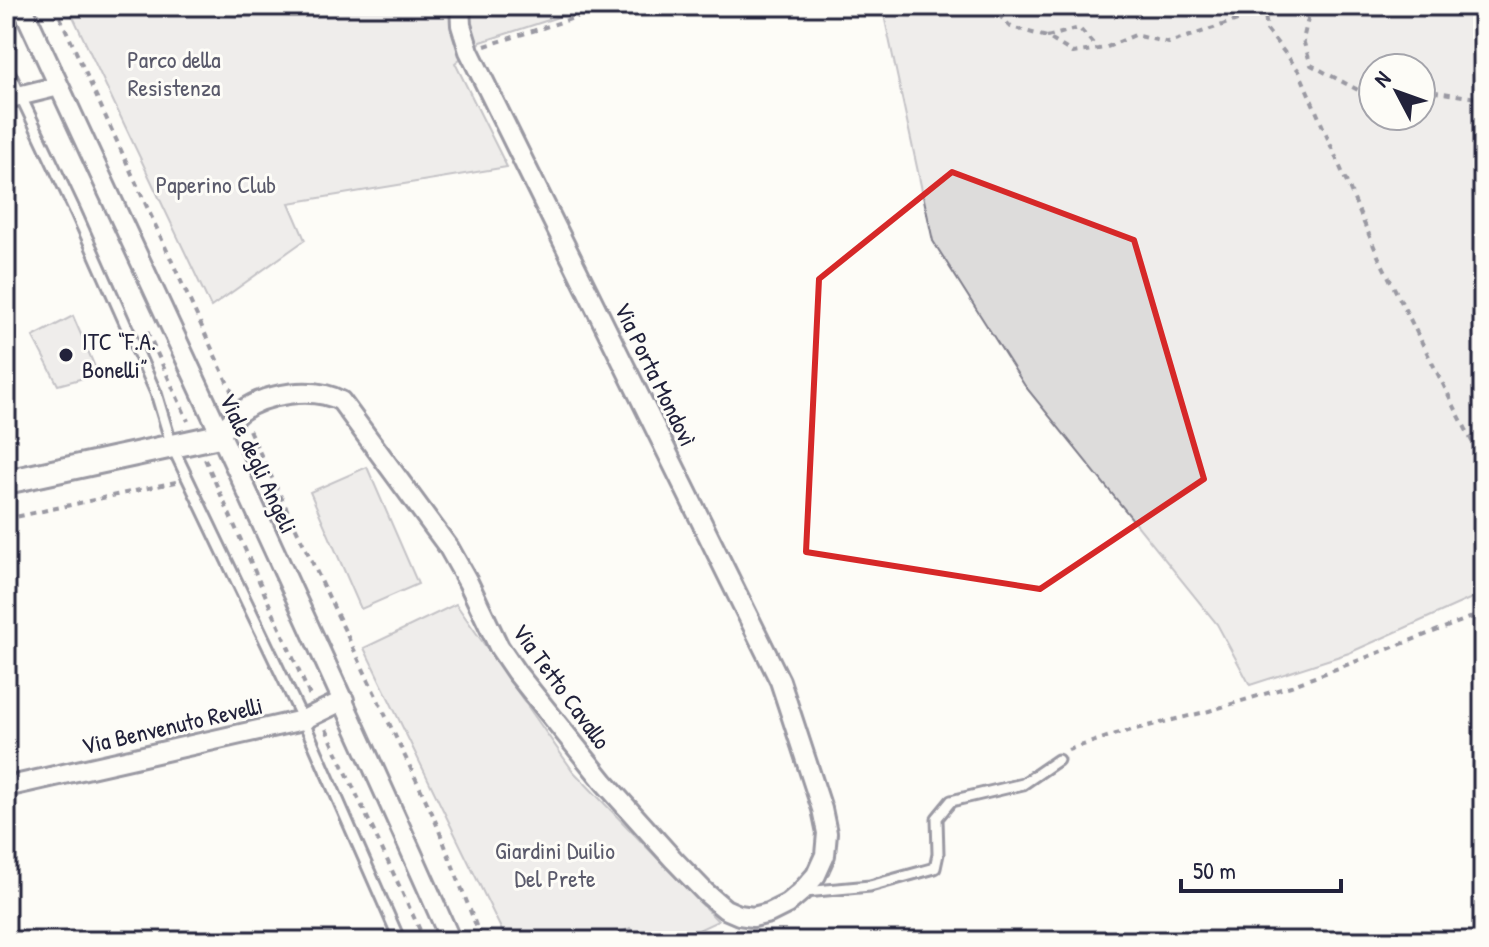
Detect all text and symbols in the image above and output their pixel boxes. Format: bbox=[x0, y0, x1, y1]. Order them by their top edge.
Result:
park label: Parco della Resistenza bbox=[127, 43, 221, 103]
north arrow bbox=[1357, 52, 1437, 132]
text: N bbox=[1367, 64, 1397, 93]
park label: Paperino Club bbox=[156, 168, 276, 200]
street label: Via Porta Mondovì bbox=[607, 297, 705, 451]
place label: ITC “F.A. Bonelli” bbox=[82, 325, 156, 385]
marker: ITC “F.A. Bonelli” bbox=[57, 346, 75, 364]
street label: Viale degli Angeli bbox=[213, 388, 305, 538]
street label: Via Tetto Cavallo bbox=[506, 617, 619, 755]
street label: Via Benvenuto Revelli bbox=[78, 689, 266, 761]
park label: Giardini Duilio Del Prete bbox=[495, 834, 615, 894]
scale bar bbox=[1181, 843, 1341, 893]
text: 50 m bbox=[1193, 854, 1236, 886]

